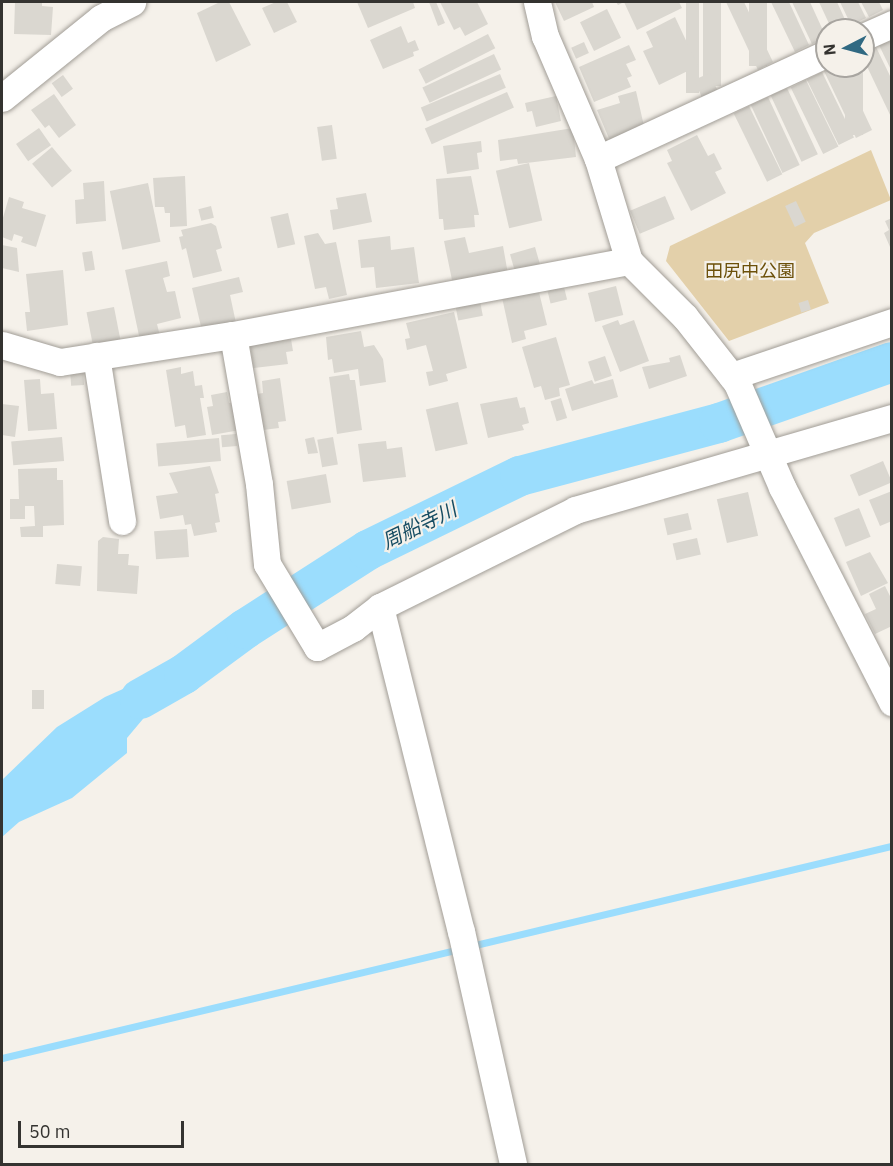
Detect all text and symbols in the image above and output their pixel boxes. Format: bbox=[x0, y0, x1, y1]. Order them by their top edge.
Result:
north arrow bbox=[815, 18, 875, 78]
text: N bbox=[819, 43, 840, 56]
park label: 田尻中公園 bbox=[705, 260, 795, 282]
water label: 周船寺川 bbox=[378, 497, 460, 553]
scale bar bbox=[21, 1109, 188, 1147]
text: 50 m bbox=[29, 1120, 71, 1143]

